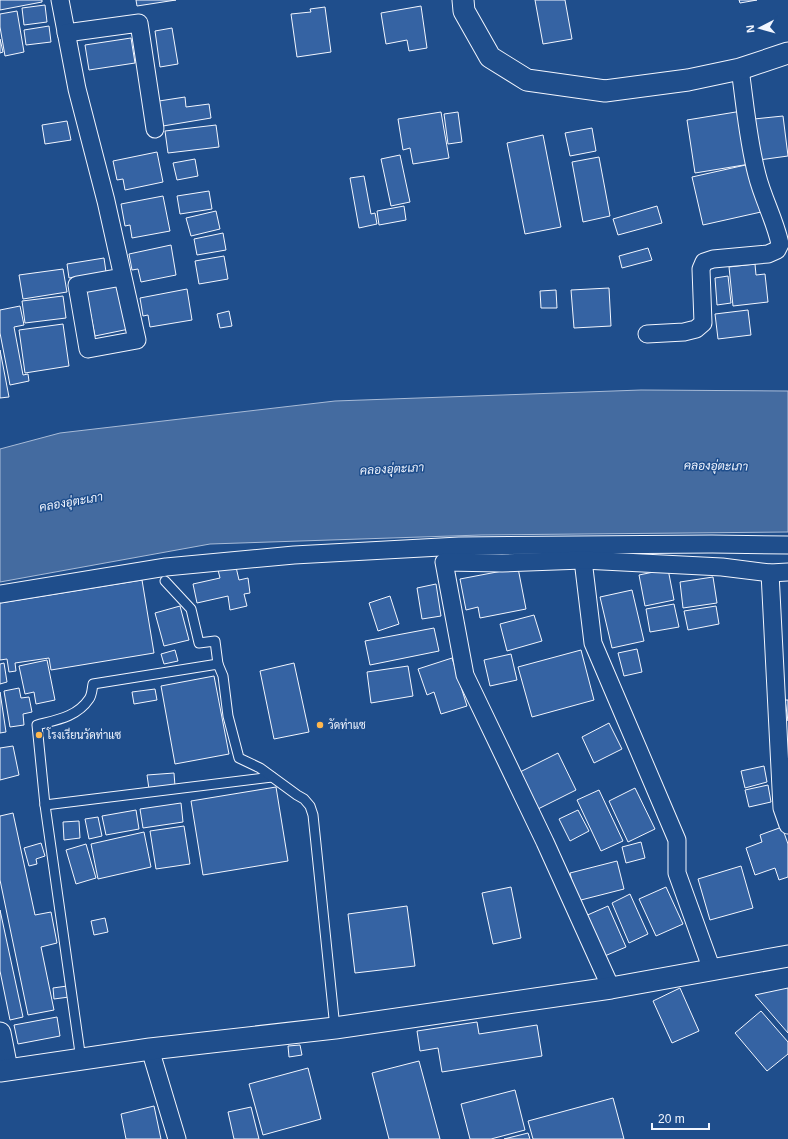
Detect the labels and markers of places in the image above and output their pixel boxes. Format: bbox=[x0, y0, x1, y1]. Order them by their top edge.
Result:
place label: วัดท่าแซ bbox=[328, 718, 366, 731]
marker: วัดท่าแซ bbox=[315, 720, 325, 730]
place label: โรงเรียนวัดท่าแซ bbox=[46, 727, 122, 741]
marker: โรงเรียนวัดท่าแซ bbox=[34, 730, 44, 740]

